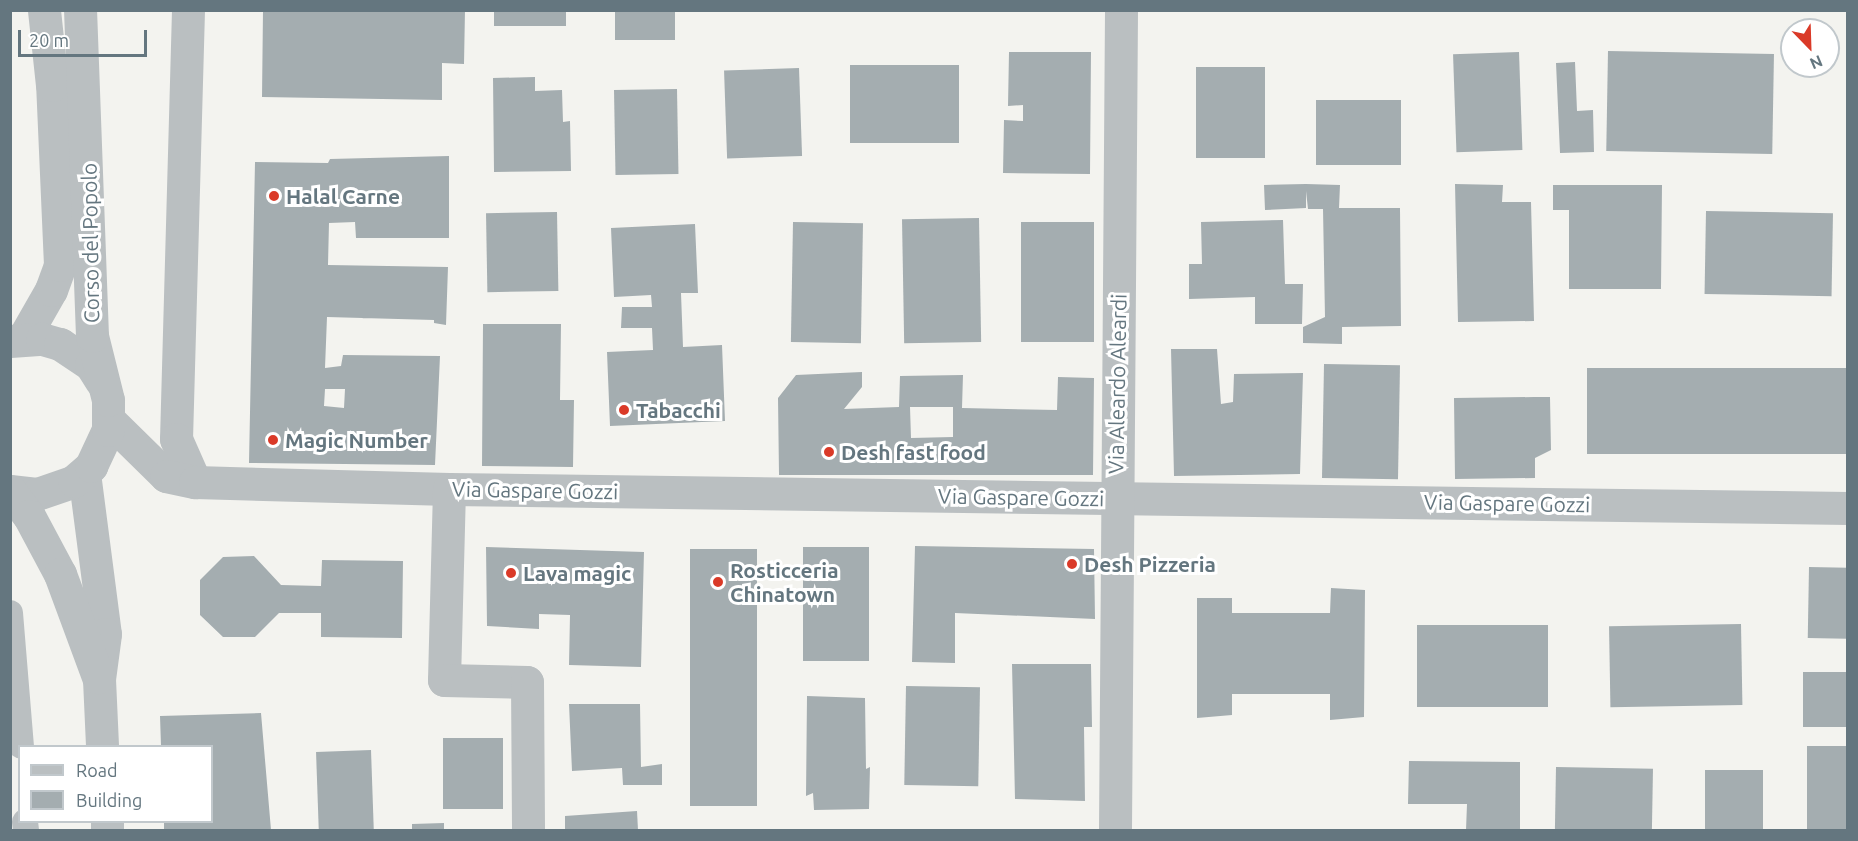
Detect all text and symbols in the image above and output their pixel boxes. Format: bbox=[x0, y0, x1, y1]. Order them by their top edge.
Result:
scale bar bbox=[21, 18, 150, 56]
north arrow bbox=[1780, 18, 1840, 78]
text: 20 m bbox=[29, 30, 69, 50]
text: N bbox=[1807, 52, 1825, 73]
street label: Corso del Popolo bbox=[76, 163, 104, 323]
place label: Halal Carne bbox=[286, 183, 400, 209]
marker: Halal Carne bbox=[267, 189, 281, 203]
street label: Via Aleardo Aleardi bbox=[1103, 294, 1131, 474]
place label: Tabacchi bbox=[636, 397, 721, 423]
marker: Tabacchi bbox=[617, 403, 631, 417]
place label: Magic Number bbox=[285, 427, 428, 453]
marker: Magic Number bbox=[266, 433, 280, 447]
place label: Desh fast food bbox=[841, 439, 986, 465]
marker: Desh fast food bbox=[822, 445, 836, 459]
street label: Via Gaspare Gozzi bbox=[452, 476, 618, 504]
street label: Via Gaspare Gozzi bbox=[938, 483, 1104, 511]
street label: Via Gaspare Gozzi bbox=[1424, 489, 1590, 517]
place label: Desh Pizzeria bbox=[1084, 551, 1216, 577]
place label: Rosticceria Chinatown bbox=[730, 557, 839, 607]
marker: Desh Pizzeria bbox=[1065, 557, 1079, 571]
place label: Lava magic bbox=[523, 560, 631, 586]
marker: Lava magic bbox=[504, 566, 518, 580]
marker: Rosticceria Chinatown bbox=[711, 575, 725, 589]
legend bbox=[18, 745, 213, 823]
text: Road bbox=[76, 760, 118, 780]
text: Building bbox=[76, 790, 142, 810]

